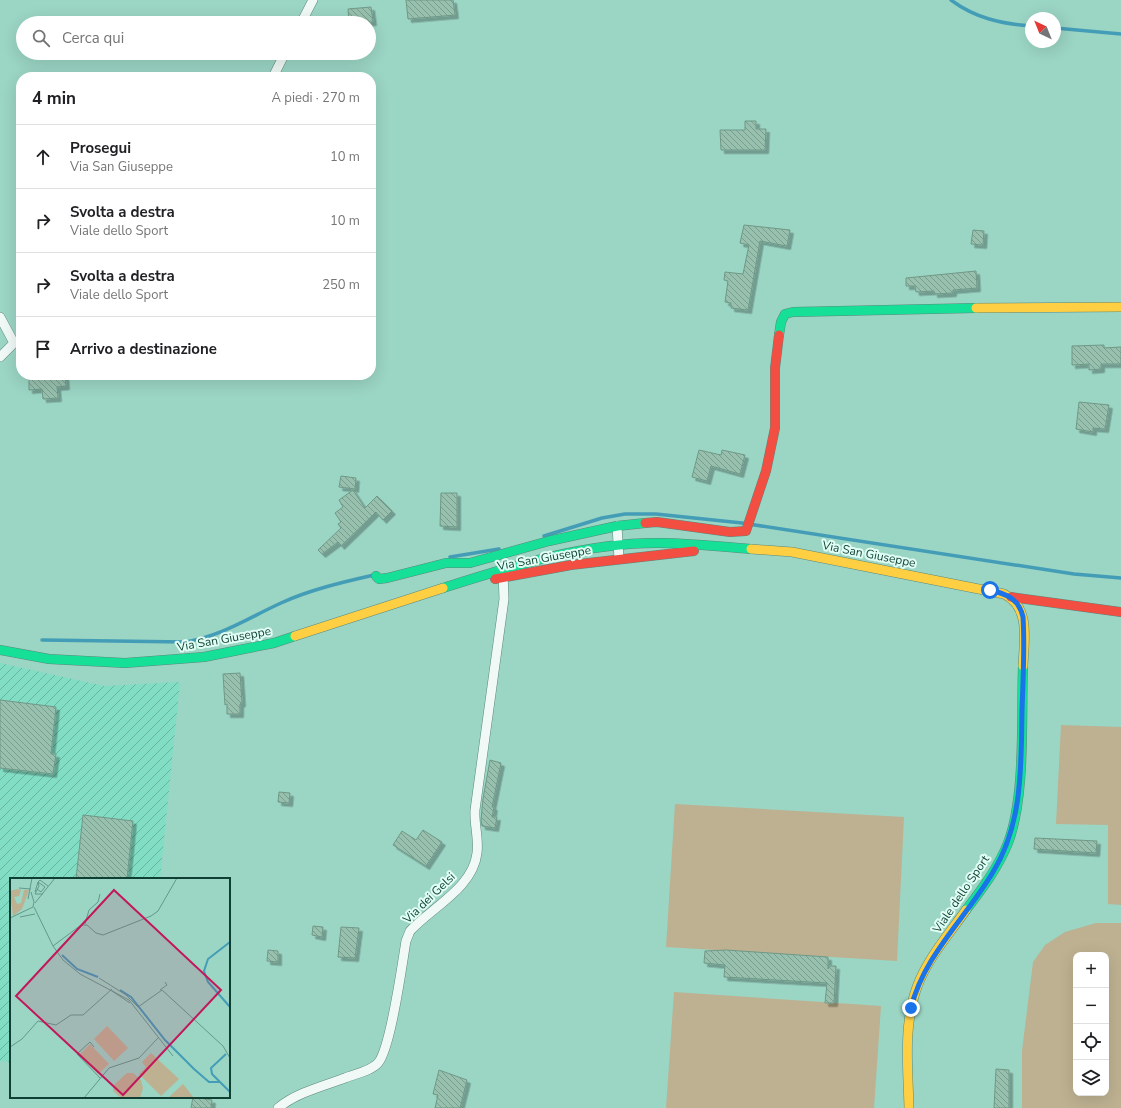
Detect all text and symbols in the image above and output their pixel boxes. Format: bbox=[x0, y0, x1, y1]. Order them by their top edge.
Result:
north arrow bbox=[1025, 12, 1061, 48]
search box bbox=[16, 16, 376, 60]
icon: search bbox=[30, 27, 52, 49]
text: Cerca qui bbox=[62, 28, 124, 48]
text: 4 min bbox=[32, 87, 76, 110]
text: A piedi · 270 m bbox=[272, 89, 360, 107]
text: Prosegui bbox=[70, 138, 131, 158]
icon: ahead bbox=[32, 146, 54, 168]
text: 10 m bbox=[330, 148, 360, 166]
text: Via San Giuseppe bbox=[70, 158, 173, 176]
text: Svolta a destra bbox=[70, 202, 175, 222]
icon: right bbox=[32, 210, 54, 232]
text: 10 m bbox=[330, 212, 360, 230]
text: Viale dello Sport bbox=[70, 222, 168, 240]
text: Svolta a destra bbox=[70, 266, 175, 286]
icon: right bbox=[32, 274, 54, 296]
text: 250 m bbox=[322, 276, 360, 294]
text: Viale dello Sport bbox=[70, 286, 168, 304]
icon: arrive bbox=[32, 338, 54, 360]
text: Arrivo a destinazione bbox=[70, 339, 217, 359]
street label: Via San Giuseppe bbox=[820, 537, 917, 571]
street label: Via San Giuseppe bbox=[495, 542, 592, 574]
route start bbox=[981, 581, 999, 599]
street label: Via San Giuseppe bbox=[175, 623, 272, 655]
street label: Viale dello Sport bbox=[929, 851, 993, 937]
street label: Via dei Gelsi bbox=[399, 869, 459, 928]
inset map bbox=[10, 878, 230, 1098]
map controls bbox=[1073, 952, 1109, 1096]
button: + bbox=[1073, 952, 1109, 988]
button: − bbox=[1073, 988, 1109, 1024]
route end bbox=[902, 999, 920, 1017]
button: locate bbox=[1073, 1024, 1109, 1060]
button: layers bbox=[1073, 1060, 1109, 1096]

